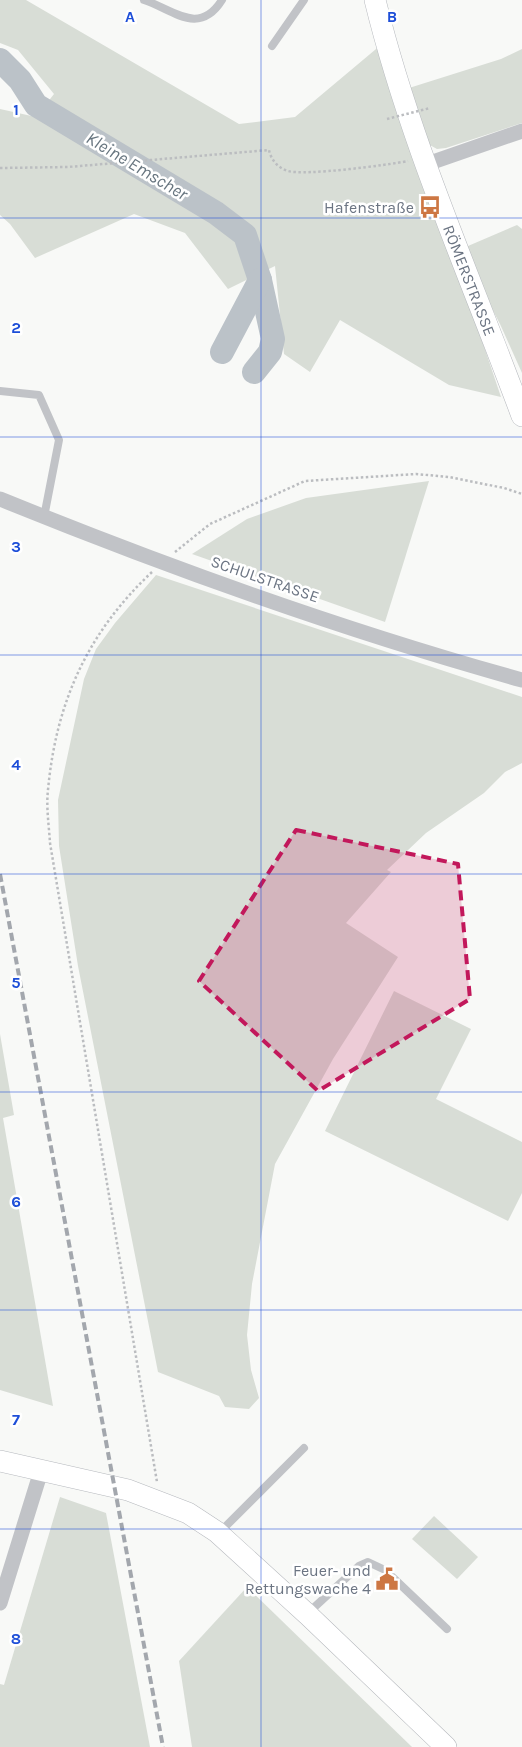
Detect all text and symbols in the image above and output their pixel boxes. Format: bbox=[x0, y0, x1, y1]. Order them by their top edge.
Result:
text: A bbox=[125, 7, 135, 26]
text: B bbox=[387, 7, 397, 26]
text: 1 bbox=[13, 100, 19, 119]
water label: Kleine Emscher bbox=[82, 127, 193, 205]
bus stop icon: Hafenstraße bbox=[417, 194, 443, 220]
place label: Hafenstraße bbox=[324, 198, 414, 217]
street label: RÖMERSTRASSE bbox=[440, 222, 500, 338]
text: 2 bbox=[11, 318, 21, 337]
text: 3 bbox=[11, 537, 21, 556]
street label: SCHULSTRASSE bbox=[208, 552, 322, 606]
text: 4 bbox=[11, 755, 21, 774]
text: 5 bbox=[11, 973, 21, 992]
text: 6 bbox=[11, 1192, 21, 1211]
text: 7 bbox=[12, 1410, 20, 1429]
place label: Feuer- und Rettungswache 4 bbox=[245, 1561, 371, 1598]
public building icon: Feuer- und Rettungswache 4 bbox=[374, 1566, 400, 1592]
text: 8 bbox=[11, 1629, 21, 1648]

